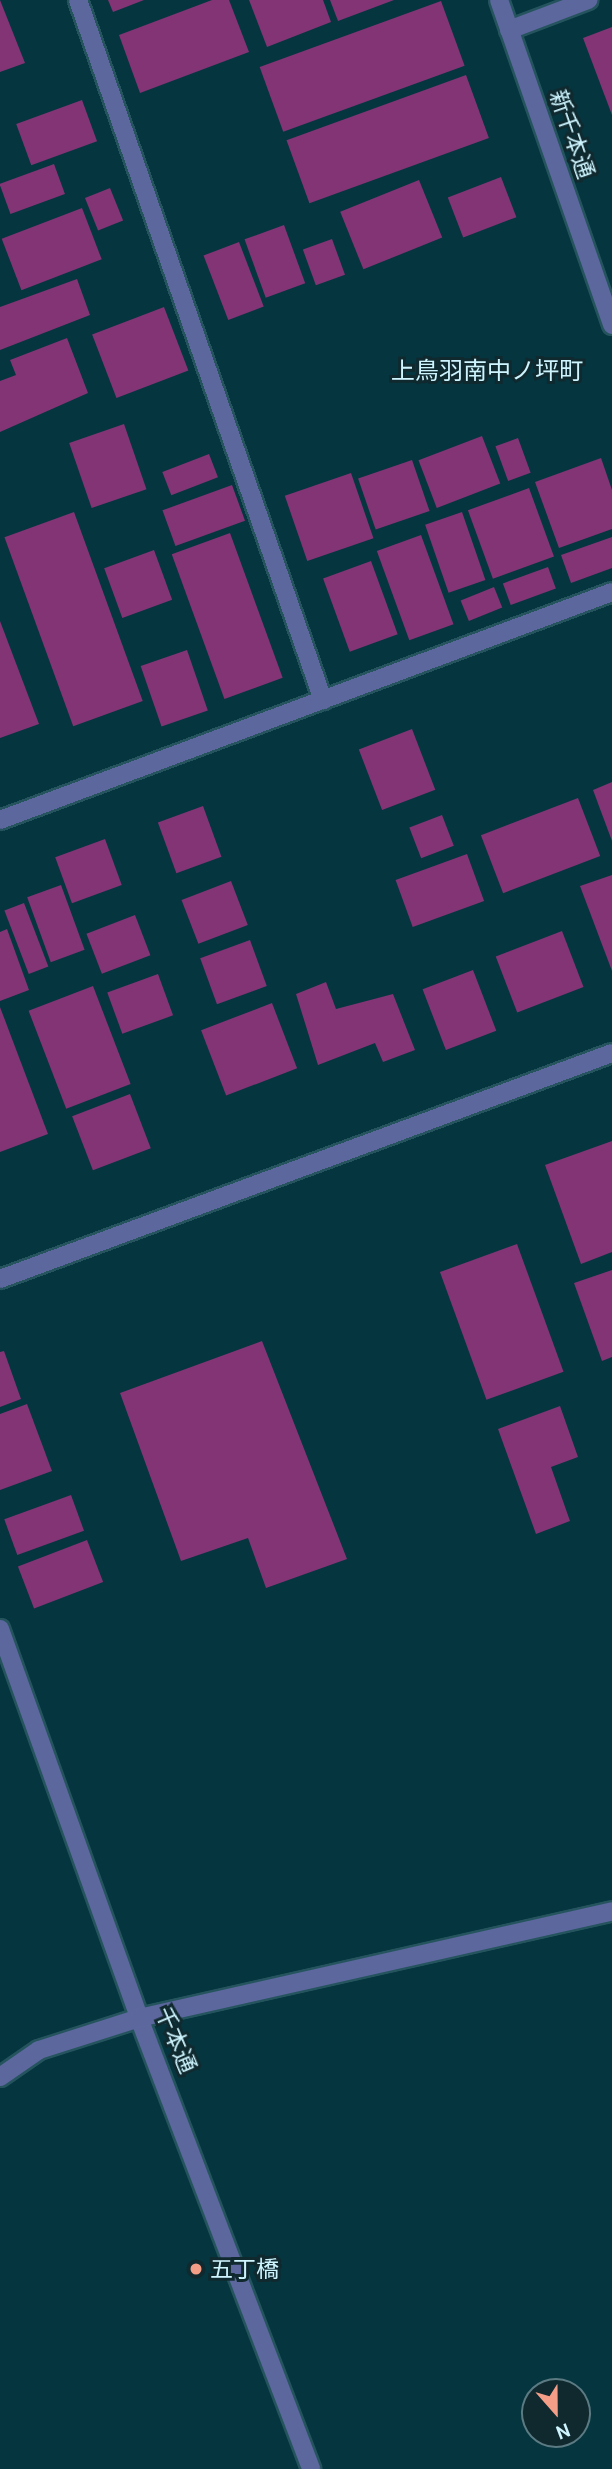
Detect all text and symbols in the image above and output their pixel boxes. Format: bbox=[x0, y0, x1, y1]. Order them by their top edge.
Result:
street label: 新千本通 bbox=[544, 86, 600, 182]
district label: 上鳥羽南中ノ坪町 bbox=[391, 357, 583, 385]
street label: 千本通 bbox=[150, 2003, 202, 2077]
place label: 五丁橋 bbox=[210, 2255, 279, 2283]
marker: 五丁橋 bbox=[188, 2261, 204, 2277]
north arrow bbox=[521, 2378, 591, 2448]
text: N bbox=[553, 2418, 573, 2444]

